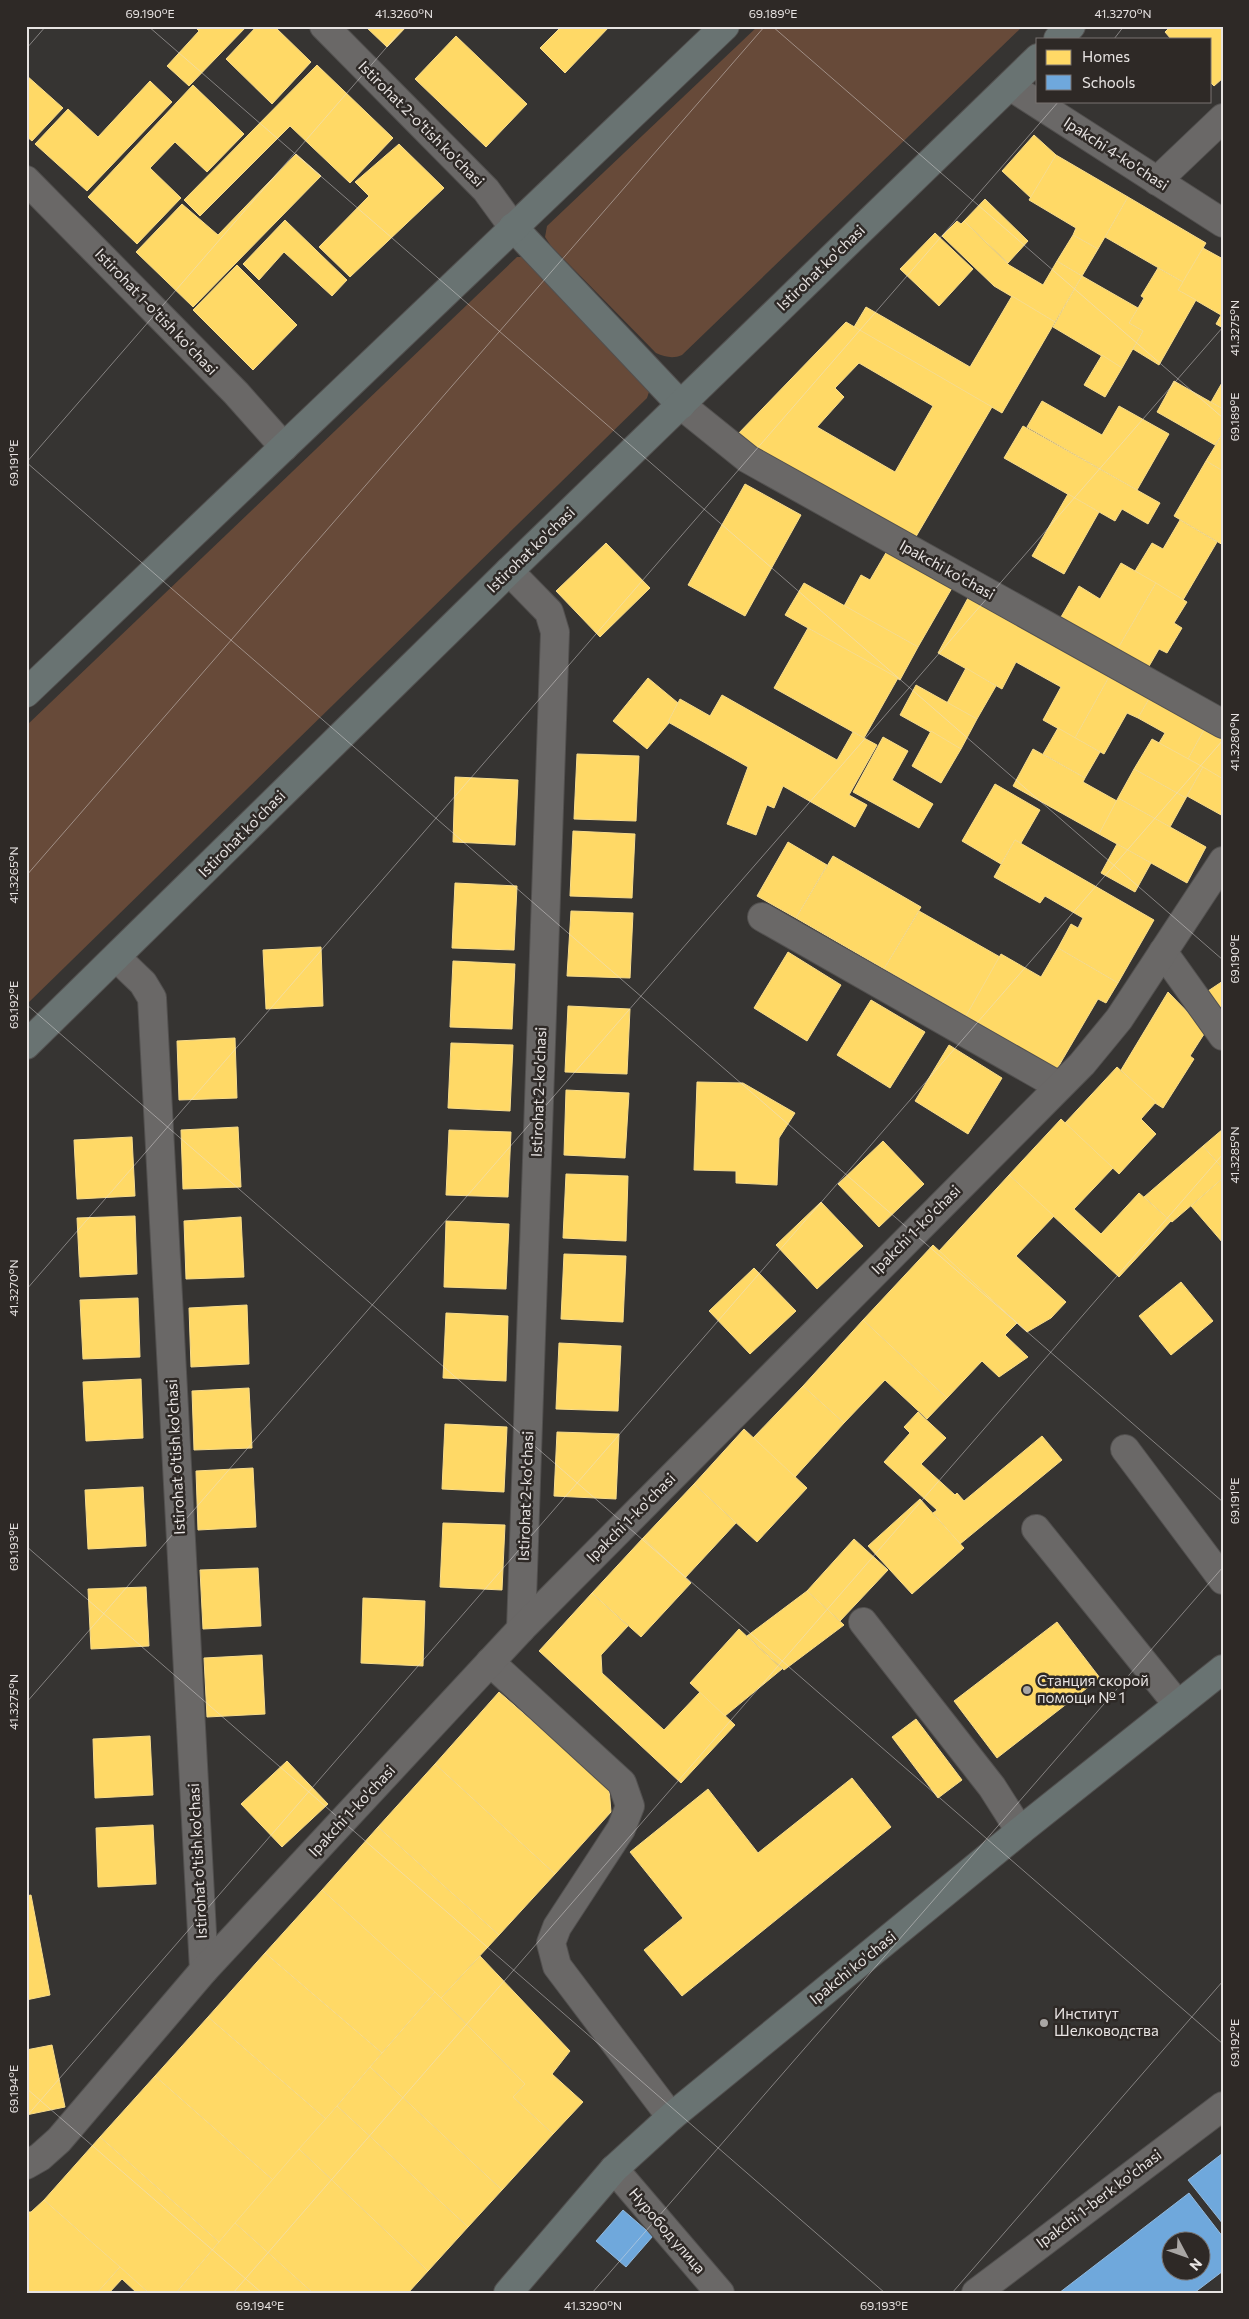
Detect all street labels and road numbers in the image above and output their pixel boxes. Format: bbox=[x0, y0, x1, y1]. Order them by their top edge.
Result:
street label: Istirohat 2-o'tish ko'chasi bbox=[355, 57, 488, 190]
street label: Ipakchi 4-ko'chasi bbox=[1061, 113, 1172, 194]
street label: Istirohat ko'chasi bbox=[773, 221, 868, 314]
street label: Istirohat 1-o'tish ko'chasi bbox=[92, 244, 222, 378]
street label: Istirohat ko'chasi bbox=[483, 503, 578, 596]
street label: Ipakchi ko'chasi bbox=[897, 536, 998, 603]
street label: Istirohat ko'chasi bbox=[194, 786, 288, 880]
street label: Istirohat 2-ko'chasi bbox=[527, 1027, 549, 1157]
street label: Ipakchi 1-ko'chasi bbox=[867, 1181, 964, 1278]
street label: Istirohat o'tish ko'chasi bbox=[162, 1379, 188, 1535]
street label: Istirohat 2-ko'chasi bbox=[514, 1431, 536, 1561]
street label: Ipakchi 1-ko'chasi bbox=[582, 1469, 679, 1566]
street label: Ipakchi 1-ko'chasi bbox=[304, 1761, 398, 1860]
street label: Istirohat o'tish ko'chasi bbox=[184, 1783, 210, 1939]
street label: Ipakchi ko'chasi bbox=[806, 1927, 899, 2007]
street label: Ipakchi 1-berk ko'chasi bbox=[1032, 2145, 1165, 2251]
street label: Нуробод улица bbox=[626, 2184, 710, 2277]

